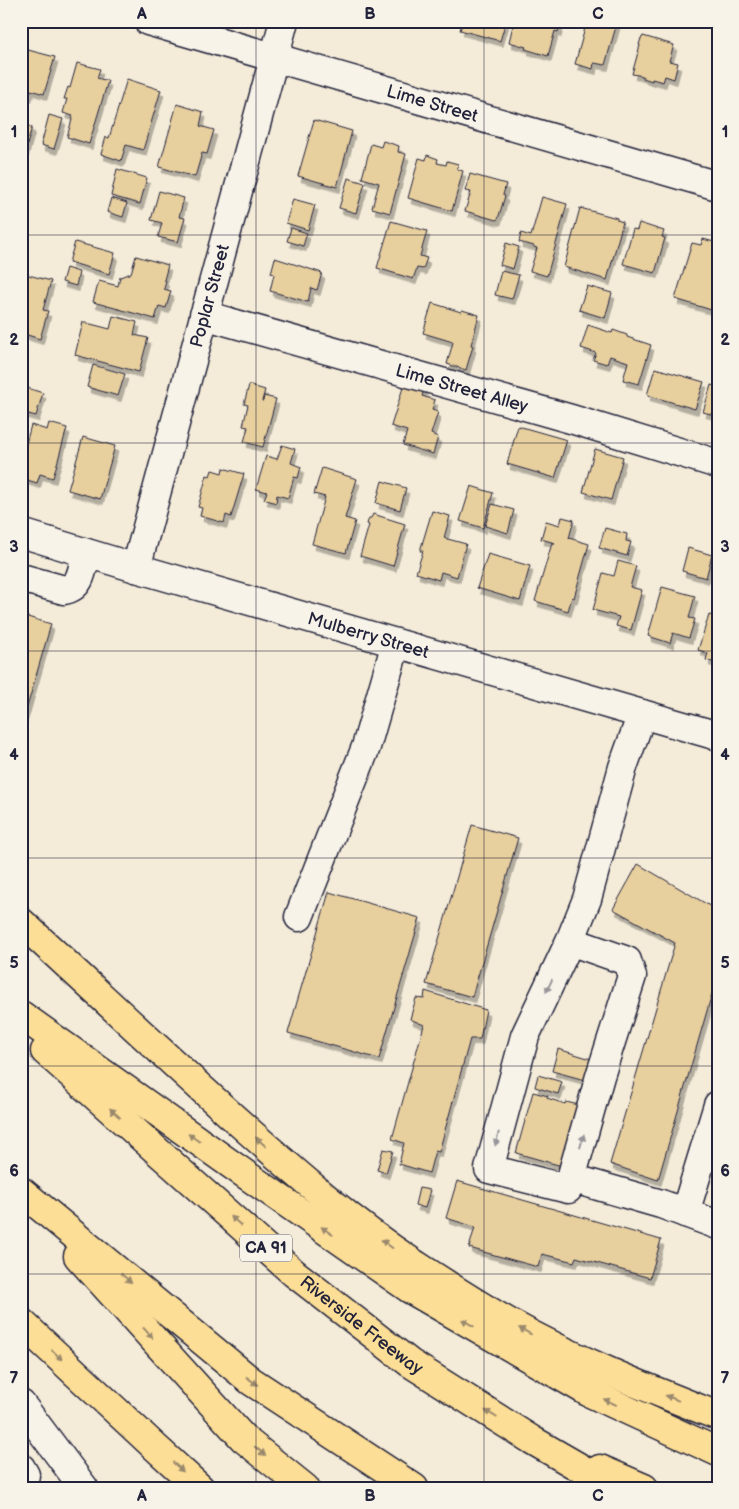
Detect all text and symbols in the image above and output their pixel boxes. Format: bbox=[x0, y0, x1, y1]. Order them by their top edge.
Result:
text: A bbox=[136, 5, 147, 24]
text: B bbox=[364, 5, 376, 24]
text: C bbox=[592, 5, 604, 24]
street label: Lime Street bbox=[384, 80, 481, 127]
text: 1 bbox=[11, 123, 17, 142]
text: 1 bbox=[722, 123, 728, 142]
street label: Poplar Street bbox=[186, 242, 234, 350]
text: 2 bbox=[9, 331, 19, 350]
text: 2 bbox=[720, 331, 730, 350]
street label: Lime Street Alley bbox=[393, 359, 531, 417]
text: 3 bbox=[9, 538, 19, 557]
text: 3 bbox=[720, 538, 730, 557]
street label: Mulberry Street bbox=[305, 608, 432, 663]
text: 4 bbox=[9, 746, 19, 765]
text: 4 bbox=[720, 746, 730, 765]
text: 5 bbox=[9, 954, 19, 973]
text: 5 bbox=[720, 954, 730, 973]
one-way arrow bbox=[545, 979, 553, 993]
one-way arrow bbox=[109, 1107, 121, 1119]
one-way arrow bbox=[493, 1132, 501, 1147]
one-way arrow bbox=[187, 1133, 201, 1143]
one-way arrow bbox=[578, 1134, 586, 1149]
one-way arrow bbox=[256, 1136, 268, 1148]
text: 6 bbox=[9, 1162, 19, 1181]
text: 6 bbox=[720, 1162, 730, 1181]
one-way arrow bbox=[231, 1215, 243, 1227]
one-way arrow bbox=[320, 1226, 334, 1236]
road number: CA 91 bbox=[240, 1234, 292, 1262]
one-way arrow bbox=[381, 1239, 394, 1250]
street label: Riverside Freeway bbox=[296, 1271, 428, 1379]
one-way arrow bbox=[120, 1272, 133, 1283]
one-way arrow bbox=[462, 1318, 475, 1327]
one-way arrow bbox=[142, 1327, 154, 1339]
one-way arrow bbox=[517, 1327, 532, 1335]
one-way arrow bbox=[50, 1349, 62, 1361]
text: 7 bbox=[10, 1369, 19, 1388]
text: 7 bbox=[721, 1369, 730, 1388]
one-way arrow bbox=[245, 1376, 259, 1386]
one-way arrow bbox=[665, 1394, 680, 1401]
one-way arrow bbox=[603, 1398, 617, 1406]
one-way arrow bbox=[484, 1409, 497, 1418]
one-way arrow bbox=[253, 1446, 266, 1457]
one-way arrow bbox=[171, 1462, 184, 1473]
text: A bbox=[136, 1487, 147, 1506]
text: B bbox=[364, 1487, 376, 1506]
text: C bbox=[592, 1487, 604, 1506]

